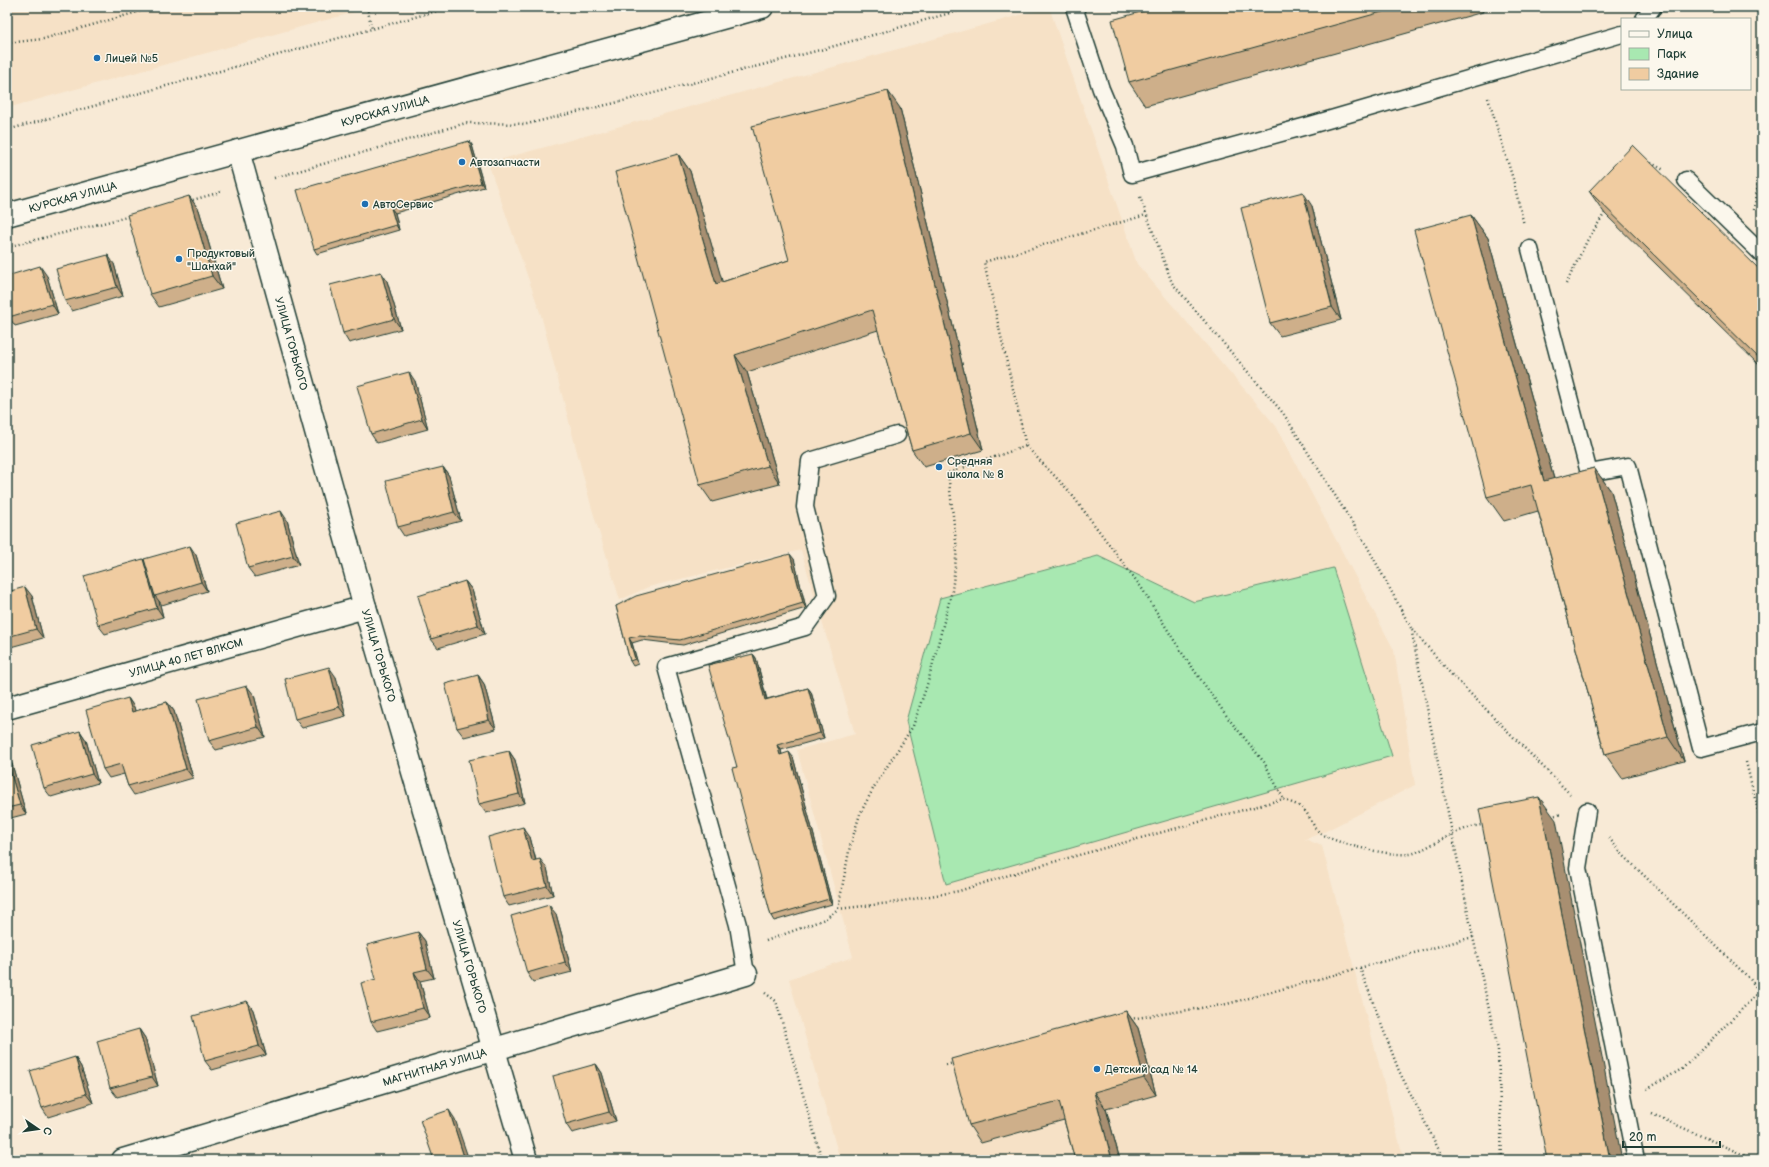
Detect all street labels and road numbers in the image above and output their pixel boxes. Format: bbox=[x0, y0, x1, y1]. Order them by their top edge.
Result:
street label: КУРСКАЯ УЛИЦА bbox=[340, 92, 431, 129]
street label: КУРСКАЯ УЛИЦА bbox=[27, 179, 118, 215]
street label: УЛИЦА ГОРЬКОГО bbox=[272, 296, 311, 392]
street label: УЛИЦА ГОРЬКОГО bbox=[359, 608, 399, 704]
street label: УЛИЦА 40 ЛЕТ ВЛКСМ bbox=[128, 635, 244, 680]
street label: УЛИЦА ГОРЬКОГО bbox=[450, 919, 489, 1015]
street label: МАГНИТНАЯ УЛИЦА bbox=[381, 1045, 488, 1089]

